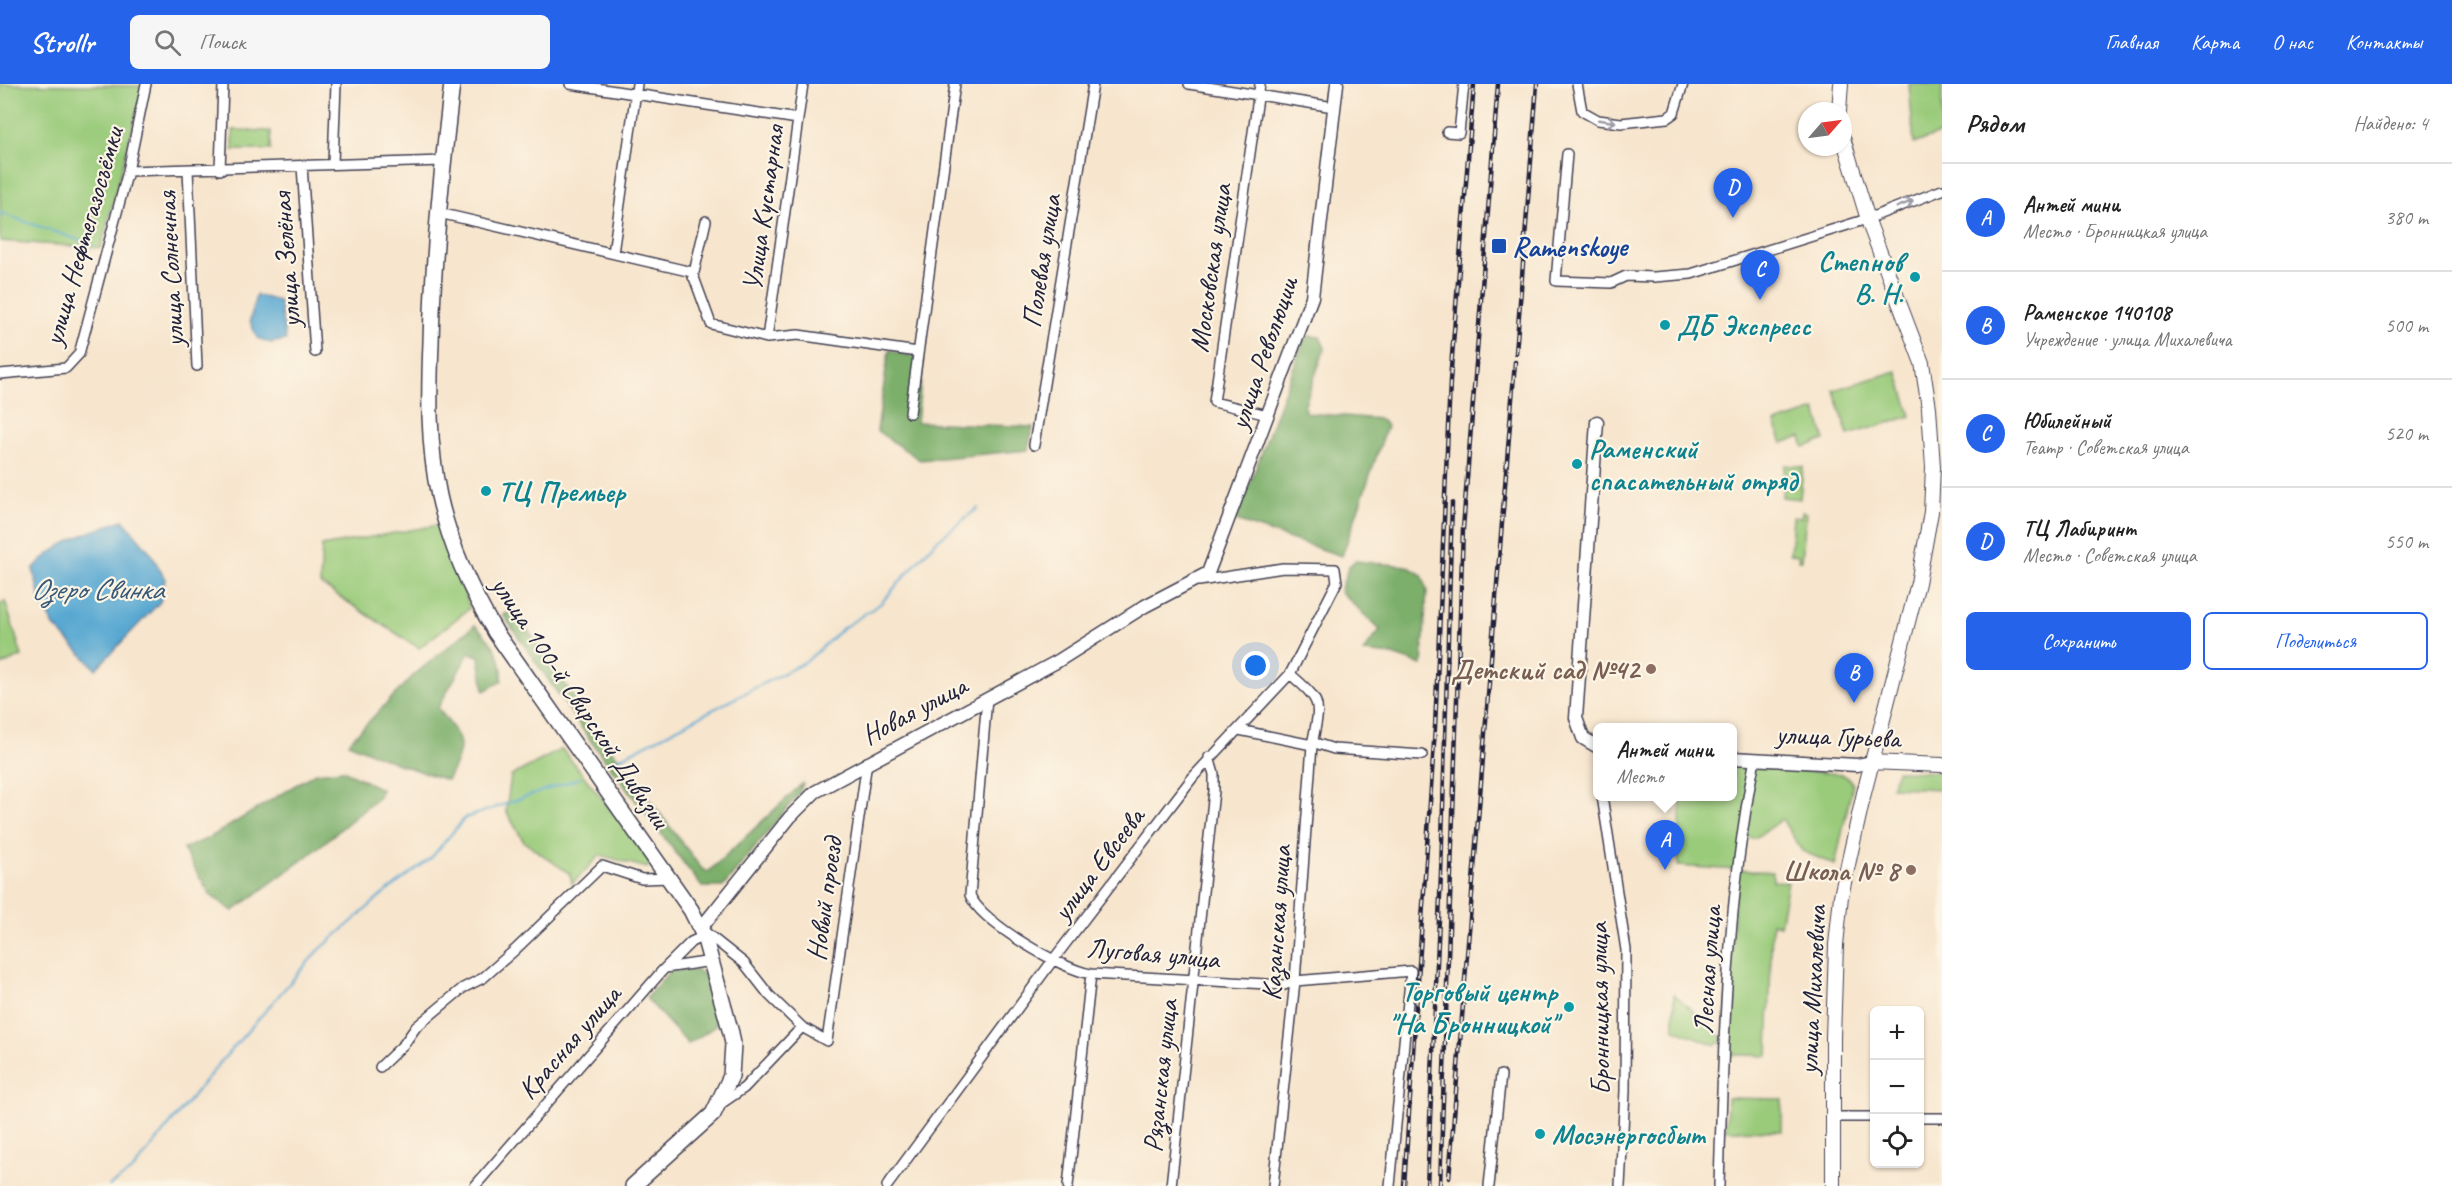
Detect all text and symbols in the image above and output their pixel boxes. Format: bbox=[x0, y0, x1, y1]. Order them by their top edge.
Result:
search box bbox=[130, 15, 550, 69]
text: Strollr bbox=[30, 25, 94, 60]
icon: search bbox=[151, 26, 184, 59]
text: Поиск bbox=[199, 28, 245, 56]
text: Главная bbox=[2105, 29, 2158, 55]
text: Карта bbox=[2191, 29, 2239, 55]
text: О нас bbox=[2272, 29, 2313, 55]
text: Контакты bbox=[2346, 29, 2422, 55]
north arrow bbox=[1798, 102, 1852, 156]
text: Рядом bbox=[1966, 107, 2024, 140]
text: Найдено: 4 bbox=[2353, 111, 2428, 136]
one-way arrow bbox=[1597, 115, 1616, 126]
street label: улица Нефтегазосъёмки bbox=[35, 121, 131, 351]
street label: Улица Кустарная bbox=[734, 121, 792, 293]
pin: D bbox=[1714, 168, 1752, 218]
street label: Московская улица bbox=[1181, 180, 1239, 354]
street label: улица Солнечная bbox=[148, 189, 192, 350]
street label: улица Зелёная bbox=[264, 189, 308, 331]
street label: Полевая улица bbox=[1013, 190, 1069, 330]
text: Антей мини bbox=[2023, 191, 2120, 219]
one-way arrow bbox=[1895, 198, 1913, 209]
text: A bbox=[1980, 205, 1991, 230]
text: 380 m bbox=[2385, 205, 2428, 230]
text: Место · Бронницкая улица bbox=[2023, 219, 2207, 244]
place label: Ramenskoye bbox=[1512, 229, 1630, 265]
marker: Ramenskoye bbox=[1490, 237, 1508, 255]
place label: Степнов В. Н. bbox=[1818, 244, 1909, 311]
pin: C bbox=[1740, 250, 1780, 300]
marker: Степнов В. Н. bbox=[1908, 270, 1922, 284]
street label: улица Революции bbox=[1220, 271, 1306, 436]
text: Раменское 140108 bbox=[2023, 299, 2171, 327]
place label: ДБ Экспресс bbox=[1677, 308, 1811, 343]
text: B bbox=[1980, 313, 1991, 338]
text: 500 m bbox=[2385, 313, 2428, 338]
marker: ДБ Экспресс bbox=[1658, 318, 1672, 332]
text: Учреждение · улица Михалевича bbox=[2023, 327, 2231, 352]
text: Юбилейный bbox=[2023, 407, 2111, 435]
text: C bbox=[1981, 421, 1990, 446]
text: 520 m bbox=[2385, 421, 2428, 446]
place label: Раменский спасательный отряд bbox=[1589, 431, 1800, 498]
text: Театр · Советская улица bbox=[2023, 435, 2188, 460]
marker: Раменский спасательный отряд bbox=[1570, 457, 1584, 471]
place label: ТЦ Премьер bbox=[498, 474, 627, 509]
marker: ТЦ Премьер bbox=[479, 484, 493, 498]
text: ТЦ Лабиринт bbox=[2023, 515, 2136, 543]
text: D bbox=[1980, 529, 1991, 554]
text: 550 m bbox=[2385, 529, 2428, 554]
text: Место · Советская улица bbox=[2023, 543, 2197, 568]
street label: улица 100-й Свирской Дивизии bbox=[483, 568, 679, 836]
water label: Озеро Свинка bbox=[31, 570, 166, 608]
button: Сохранить bbox=[1966, 612, 2191, 670]
button: Поделиться bbox=[2203, 612, 2428, 670]
your location bbox=[1241, 651, 1270, 680]
place label: Детский сад №42 bbox=[1451, 652, 1641, 687]
pin: B bbox=[1834, 654, 1874, 703]
marker: Детский сад №42 bbox=[1644, 662, 1658, 676]
street label: Новая улица bbox=[855, 666, 975, 752]
street label: улица Гурьева bbox=[1773, 716, 1903, 756]
popup bbox=[1593, 723, 1737, 801]
text: Антей мини bbox=[1616, 736, 1714, 764]
text: Место bbox=[1616, 764, 1664, 789]
street label: улица Евсеева bbox=[1043, 799, 1153, 929]
pin: A bbox=[1646, 820, 1684, 870]
street label: Новый проезд bbox=[798, 832, 850, 963]
street label: Казанская улица bbox=[1253, 842, 1300, 1002]
place label: Школа № 8 bbox=[1783, 853, 1902, 888]
marker: Школа № 8 bbox=[1904, 863, 1918, 877]
street label: Лесная улица bbox=[1685, 902, 1729, 1035]
street label: улица Михалевича bbox=[1790, 903, 1834, 1077]
street label: Бронницкая улица bbox=[1580, 921, 1618, 1096]
street label: Луговая улица bbox=[1085, 930, 1223, 976]
place label: Торговый центр "На Бронницкой" bbox=[1389, 974, 1563, 1041]
street label: Красная улица bbox=[510, 976, 630, 1106]
street label: Рязанская улица bbox=[1135, 996, 1187, 1154]
marker: Торговый центр "На Бронницкой" bbox=[1562, 1000, 1576, 1014]
map controls bbox=[1870, 1006, 1924, 1168]
button: + bbox=[1870, 1006, 1924, 1060]
button: − bbox=[1870, 1060, 1924, 1114]
button: locate bbox=[1870, 1114, 1924, 1168]
place label: Мосэнергосбыт bbox=[1552, 1117, 1706, 1152]
marker: Мосэнергосбыт bbox=[1533, 1127, 1547, 1141]

